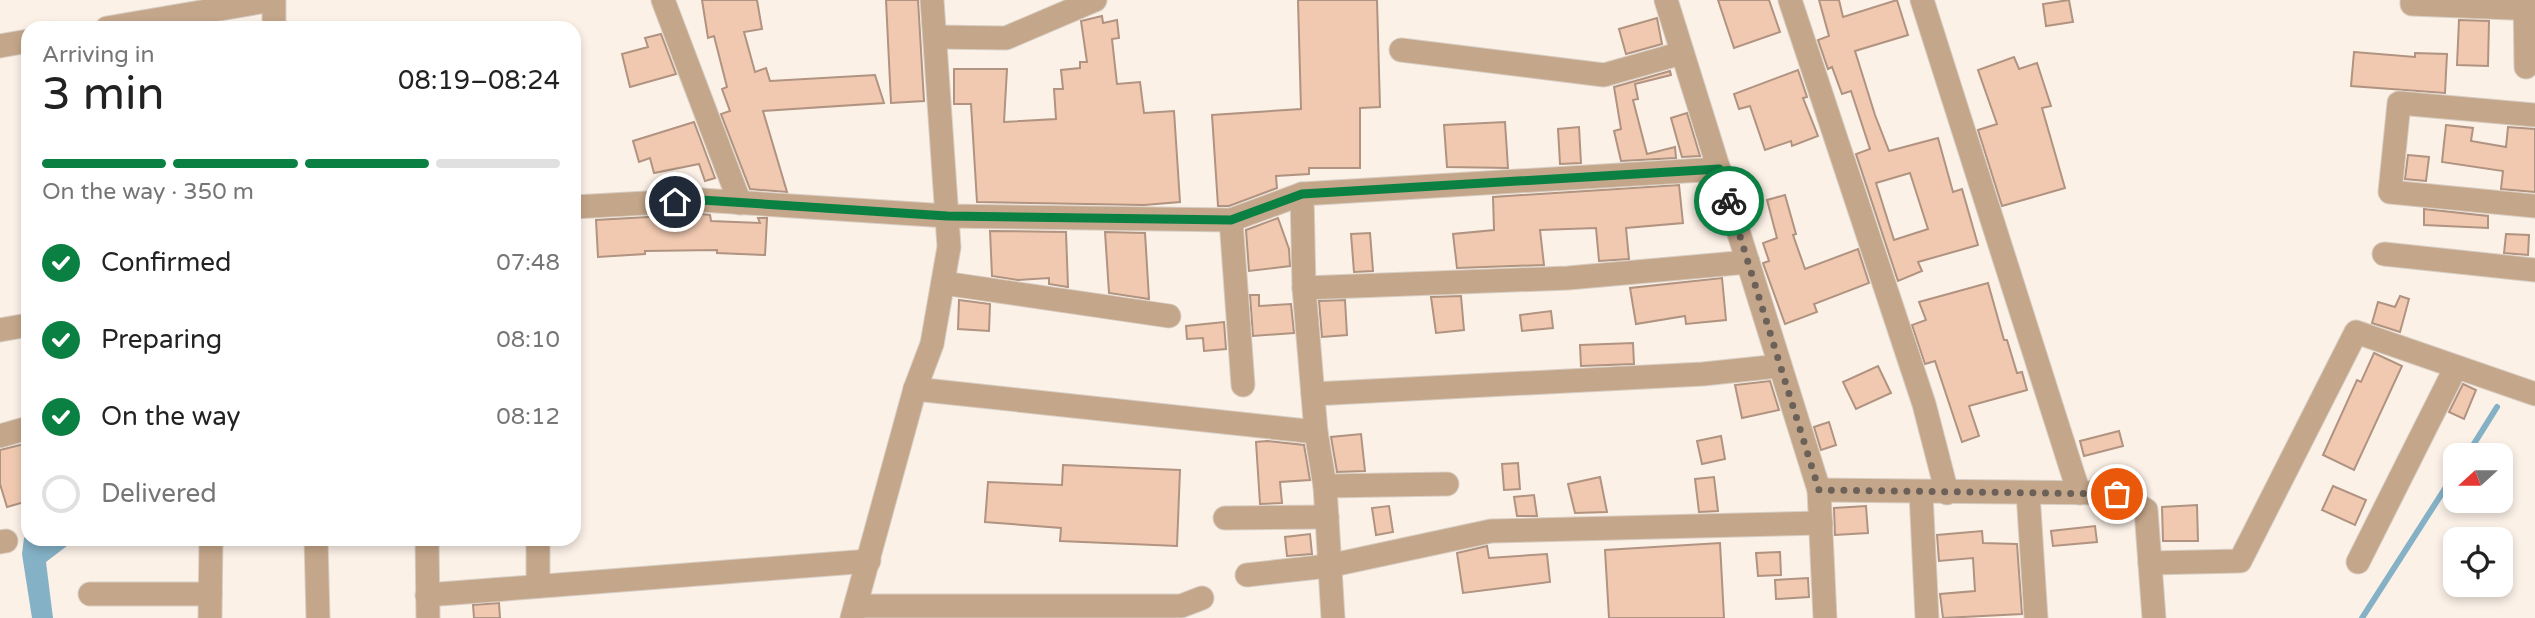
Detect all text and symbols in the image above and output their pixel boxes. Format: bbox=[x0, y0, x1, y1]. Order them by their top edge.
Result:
text: Arriving in bbox=[42, 41, 155, 69]
text: 08:19–08:24 bbox=[398, 65, 560, 96]
text: 3 min bbox=[42, 67, 165, 122]
courier bbox=[1694, 166, 1764, 236]
pin bbox=[645, 172, 705, 232]
text: On the way · 350 m bbox=[42, 178, 254, 206]
icon: bike bbox=[1710, 182, 1748, 220]
icon: home bbox=[656, 183, 694, 221]
icon: check bbox=[42, 244, 80, 282]
text: Confirmed bbox=[101, 247, 231, 278]
text: 07:48 bbox=[496, 249, 560, 277]
icon: check bbox=[42, 321, 80, 359]
text: Preparing bbox=[101, 324, 222, 355]
text: 08:10 bbox=[496, 326, 560, 354]
icon: check bbox=[42, 398, 80, 436]
text: On the way bbox=[101, 401, 241, 432]
text: 08:12 bbox=[496, 403, 560, 431]
north arrow bbox=[2443, 443, 2513, 513]
map controls bbox=[2443, 443, 2513, 597]
pin bbox=[2087, 464, 2147, 524]
icon: bag bbox=[2098, 475, 2136, 513]
text: Delivered bbox=[101, 478, 217, 509]
button: locate bbox=[2443, 527, 2513, 597]

